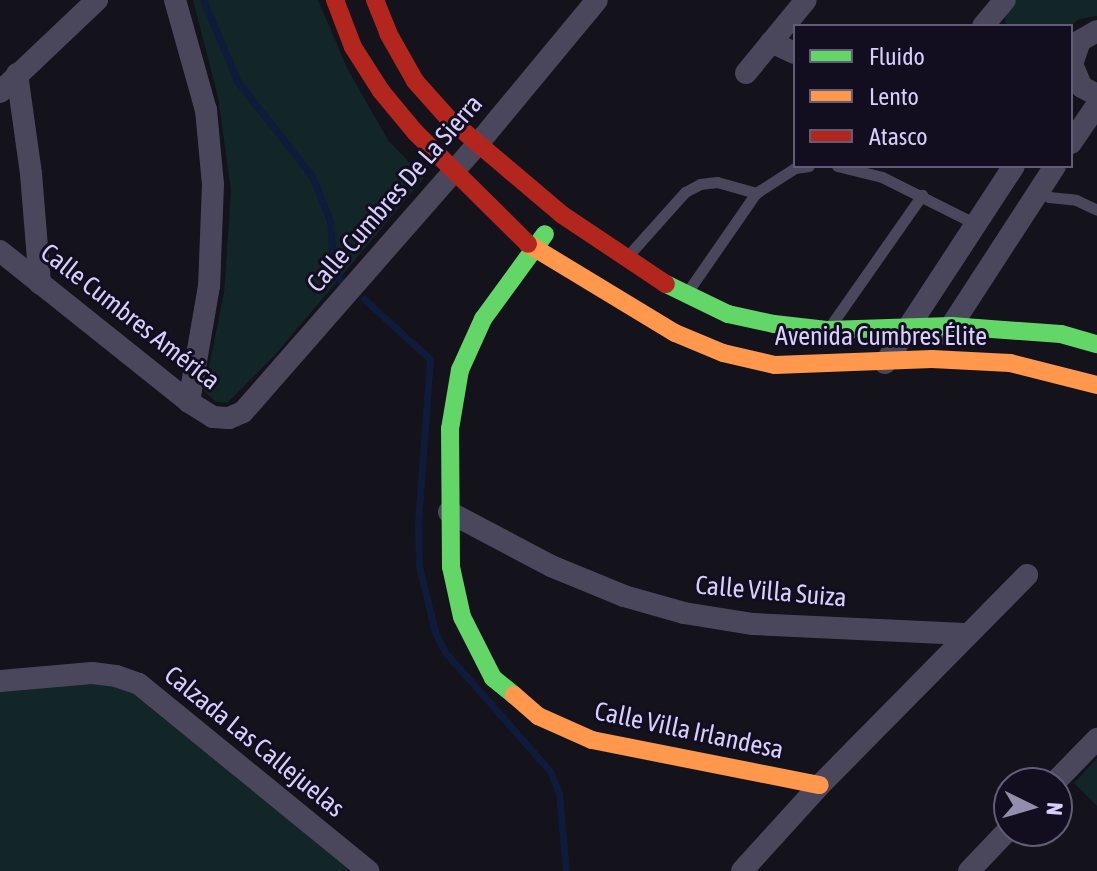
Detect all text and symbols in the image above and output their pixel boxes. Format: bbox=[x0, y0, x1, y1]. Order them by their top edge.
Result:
legend bbox=[793, 24, 1073, 168]
text: Fluido bbox=[869, 43, 925, 70]
text: Lento bbox=[869, 83, 919, 110]
street label: Calle Cumbres De La Sierra bbox=[301, 89, 489, 299]
text: Atasco bbox=[869, 123, 927, 150]
street label: Calle Cumbres América bbox=[34, 237, 226, 397]
street label: Avenida Cumbres Élite bbox=[775, 321, 987, 353]
street label: Calle Villa Suiza bbox=[694, 570, 848, 614]
street label: Calzada Las Callejuelas bbox=[158, 660, 350, 824]
street label: Calle Villa Irlandesa bbox=[592, 696, 786, 766]
north arrow bbox=[993, 767, 1073, 847]
text: N bbox=[1041, 801, 1068, 817]

